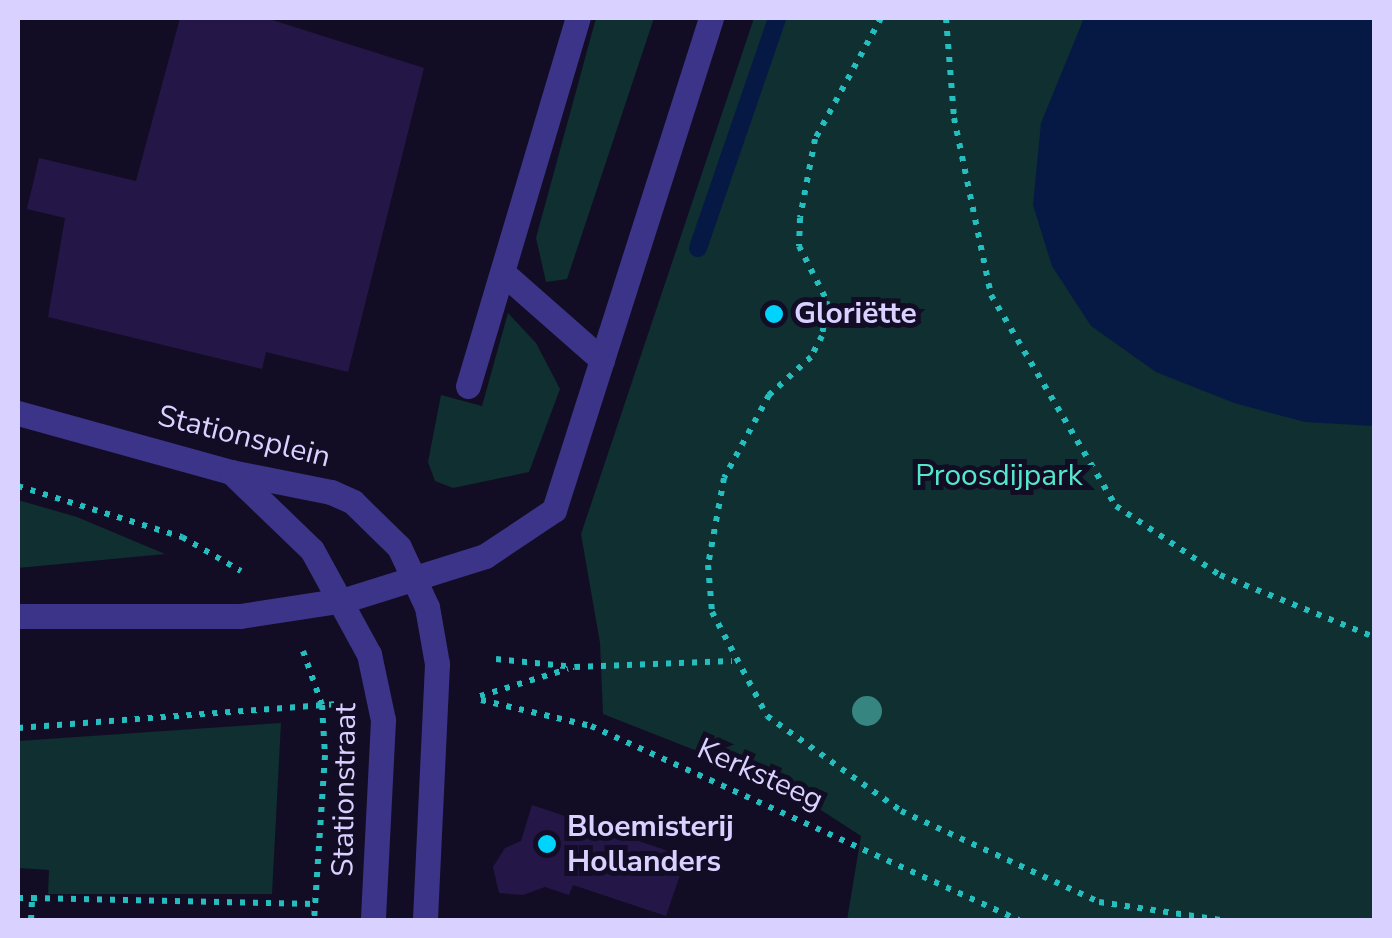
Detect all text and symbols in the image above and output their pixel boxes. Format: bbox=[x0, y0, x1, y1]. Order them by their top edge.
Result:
place label: Gloriëtte bbox=[794, 296, 917, 332]
marker: Gloriëtte bbox=[763, 303, 785, 325]
street label: Stationsplein bbox=[154, 398, 334, 476]
park label: Proosdijpark bbox=[915, 458, 1083, 494]
street label: Stationstraat bbox=[325, 703, 365, 877]
street label: Kerksteeg bbox=[691, 731, 829, 819]
place label: Bloemisterij Hollanders bbox=[567, 809, 734, 880]
marker: Bloemisterij Hollanders bbox=[536, 833, 558, 855]

